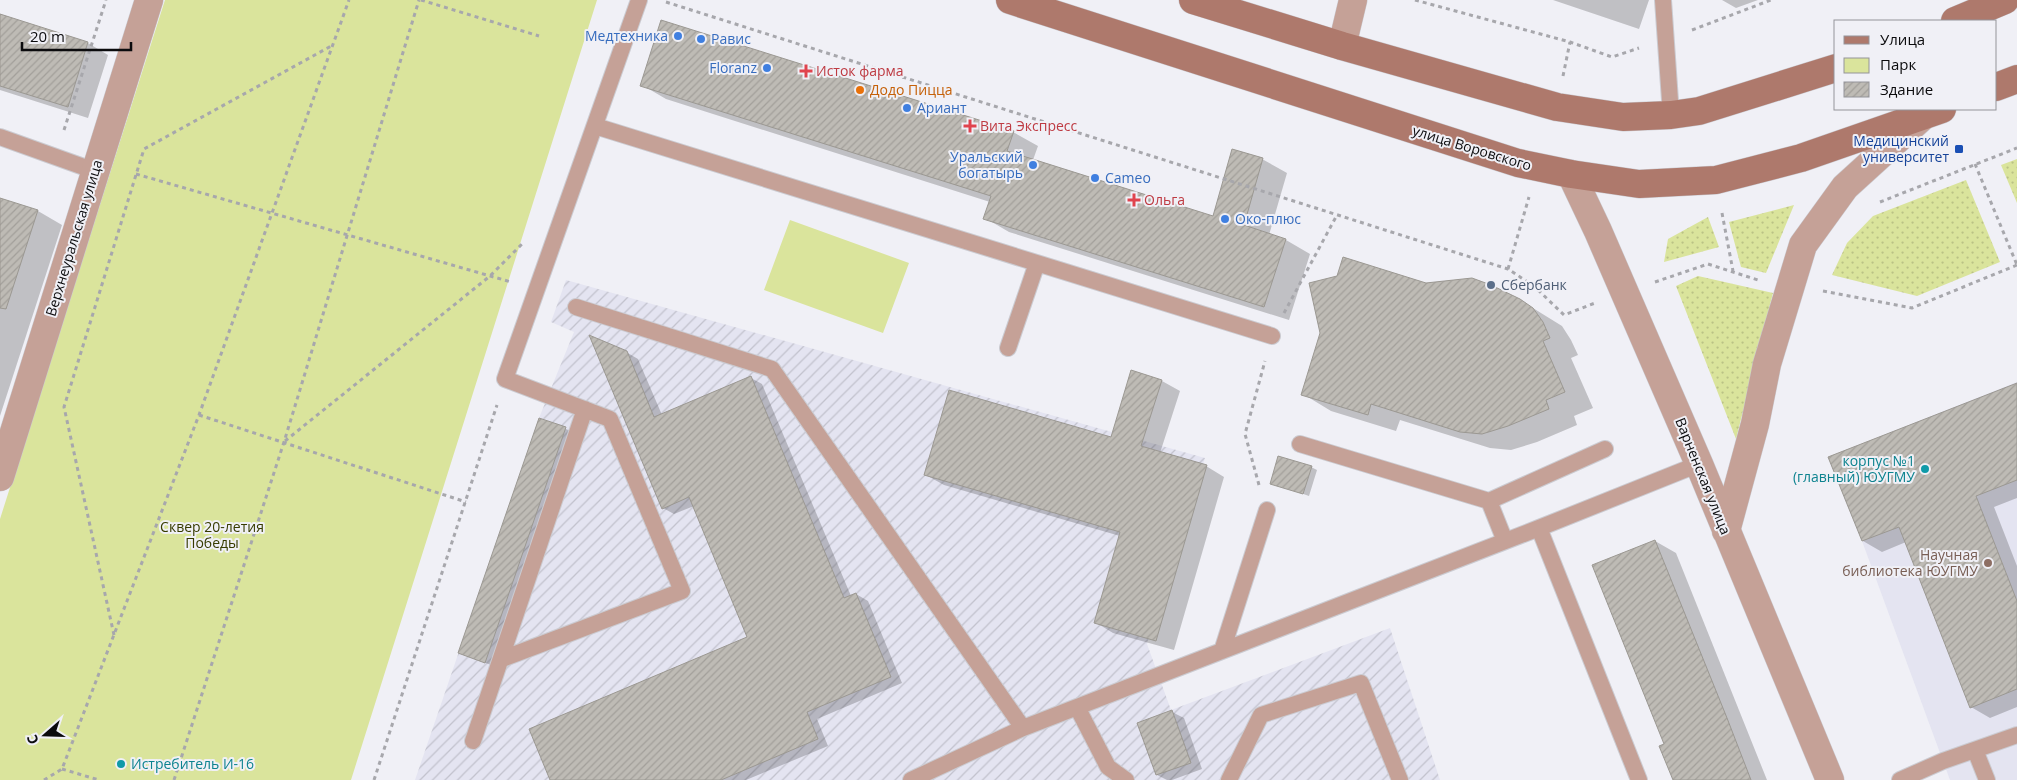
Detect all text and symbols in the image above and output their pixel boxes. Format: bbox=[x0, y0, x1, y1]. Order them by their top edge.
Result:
scale bar bbox=[22, 20, 131, 52]
legend bbox=[1834, 20, 1997, 110]
text: 20 m bbox=[30, 26, 65, 46]
place label: Медтехника bbox=[585, 26, 668, 45]
place label: Равис bbox=[711, 29, 751, 48]
text: Улица bbox=[1880, 29, 1925, 49]
marker: Медтехника bbox=[672, 30, 684, 42]
marker: Равис bbox=[695, 33, 707, 45]
text: Парк bbox=[1880, 54, 1916, 74]
place label: Floranz bbox=[709, 58, 757, 77]
place label: Исток фарма bbox=[816, 61, 904, 80]
marker: Floranz bbox=[761, 62, 773, 74]
marker: Исток фарма bbox=[800, 65, 812, 77]
text: Здание bbox=[1880, 79, 1933, 99]
place label: Додо Пицца bbox=[870, 80, 953, 99]
marker: Додо Пицца bbox=[854, 84, 866, 96]
place label: Ариант bbox=[917, 98, 967, 117]
marker: Ариант bbox=[901, 102, 913, 114]
place label: Вита Экспресс bbox=[980, 116, 1078, 135]
marker: Вита Экспресс bbox=[964, 120, 976, 132]
street label: улица Воровского bbox=[1410, 120, 1534, 175]
place label: Медицинский университет bbox=[1853, 131, 1949, 166]
marker: Медицинский университет bbox=[1953, 143, 1965, 155]
place label: Уральский богатырь bbox=[950, 147, 1023, 182]
street label: Верхнеуральская улица bbox=[41, 157, 106, 318]
marker: Уральский богатырь bbox=[1027, 159, 1039, 171]
place label: Cameo bbox=[1105, 168, 1151, 187]
marker: Cameo bbox=[1089, 172, 1101, 184]
place label: Ольга bbox=[1144, 190, 1185, 209]
marker: Ольга bbox=[1128, 194, 1140, 206]
place label: Око-плюс bbox=[1235, 209, 1301, 228]
marker: Око-плюс bbox=[1219, 213, 1231, 225]
place label: Сбербанк bbox=[1501, 275, 1568, 294]
marker: Сбербанк bbox=[1485, 279, 1497, 291]
street label: Варненская улица bbox=[1671, 415, 1736, 537]
place label: корпус №1 (главный) ЮУГМУ bbox=[1793, 451, 1915, 486]
marker: корпус №1 (главный) ЮУГМУ bbox=[1919, 463, 1931, 475]
park label: Сквер 20-летия Победы bbox=[160, 517, 264, 552]
place label: Научная библиотека ЮУГМУ bbox=[1842, 545, 1978, 580]
marker: Научная библиотека ЮУГМУ bbox=[1982, 557, 1994, 569]
north arrow bbox=[20, 710, 70, 760]
text: С bbox=[22, 732, 43, 747]
place label: Истребитель И-16 bbox=[131, 754, 254, 773]
marker: Истребитель И-16 bbox=[115, 758, 127, 770]

